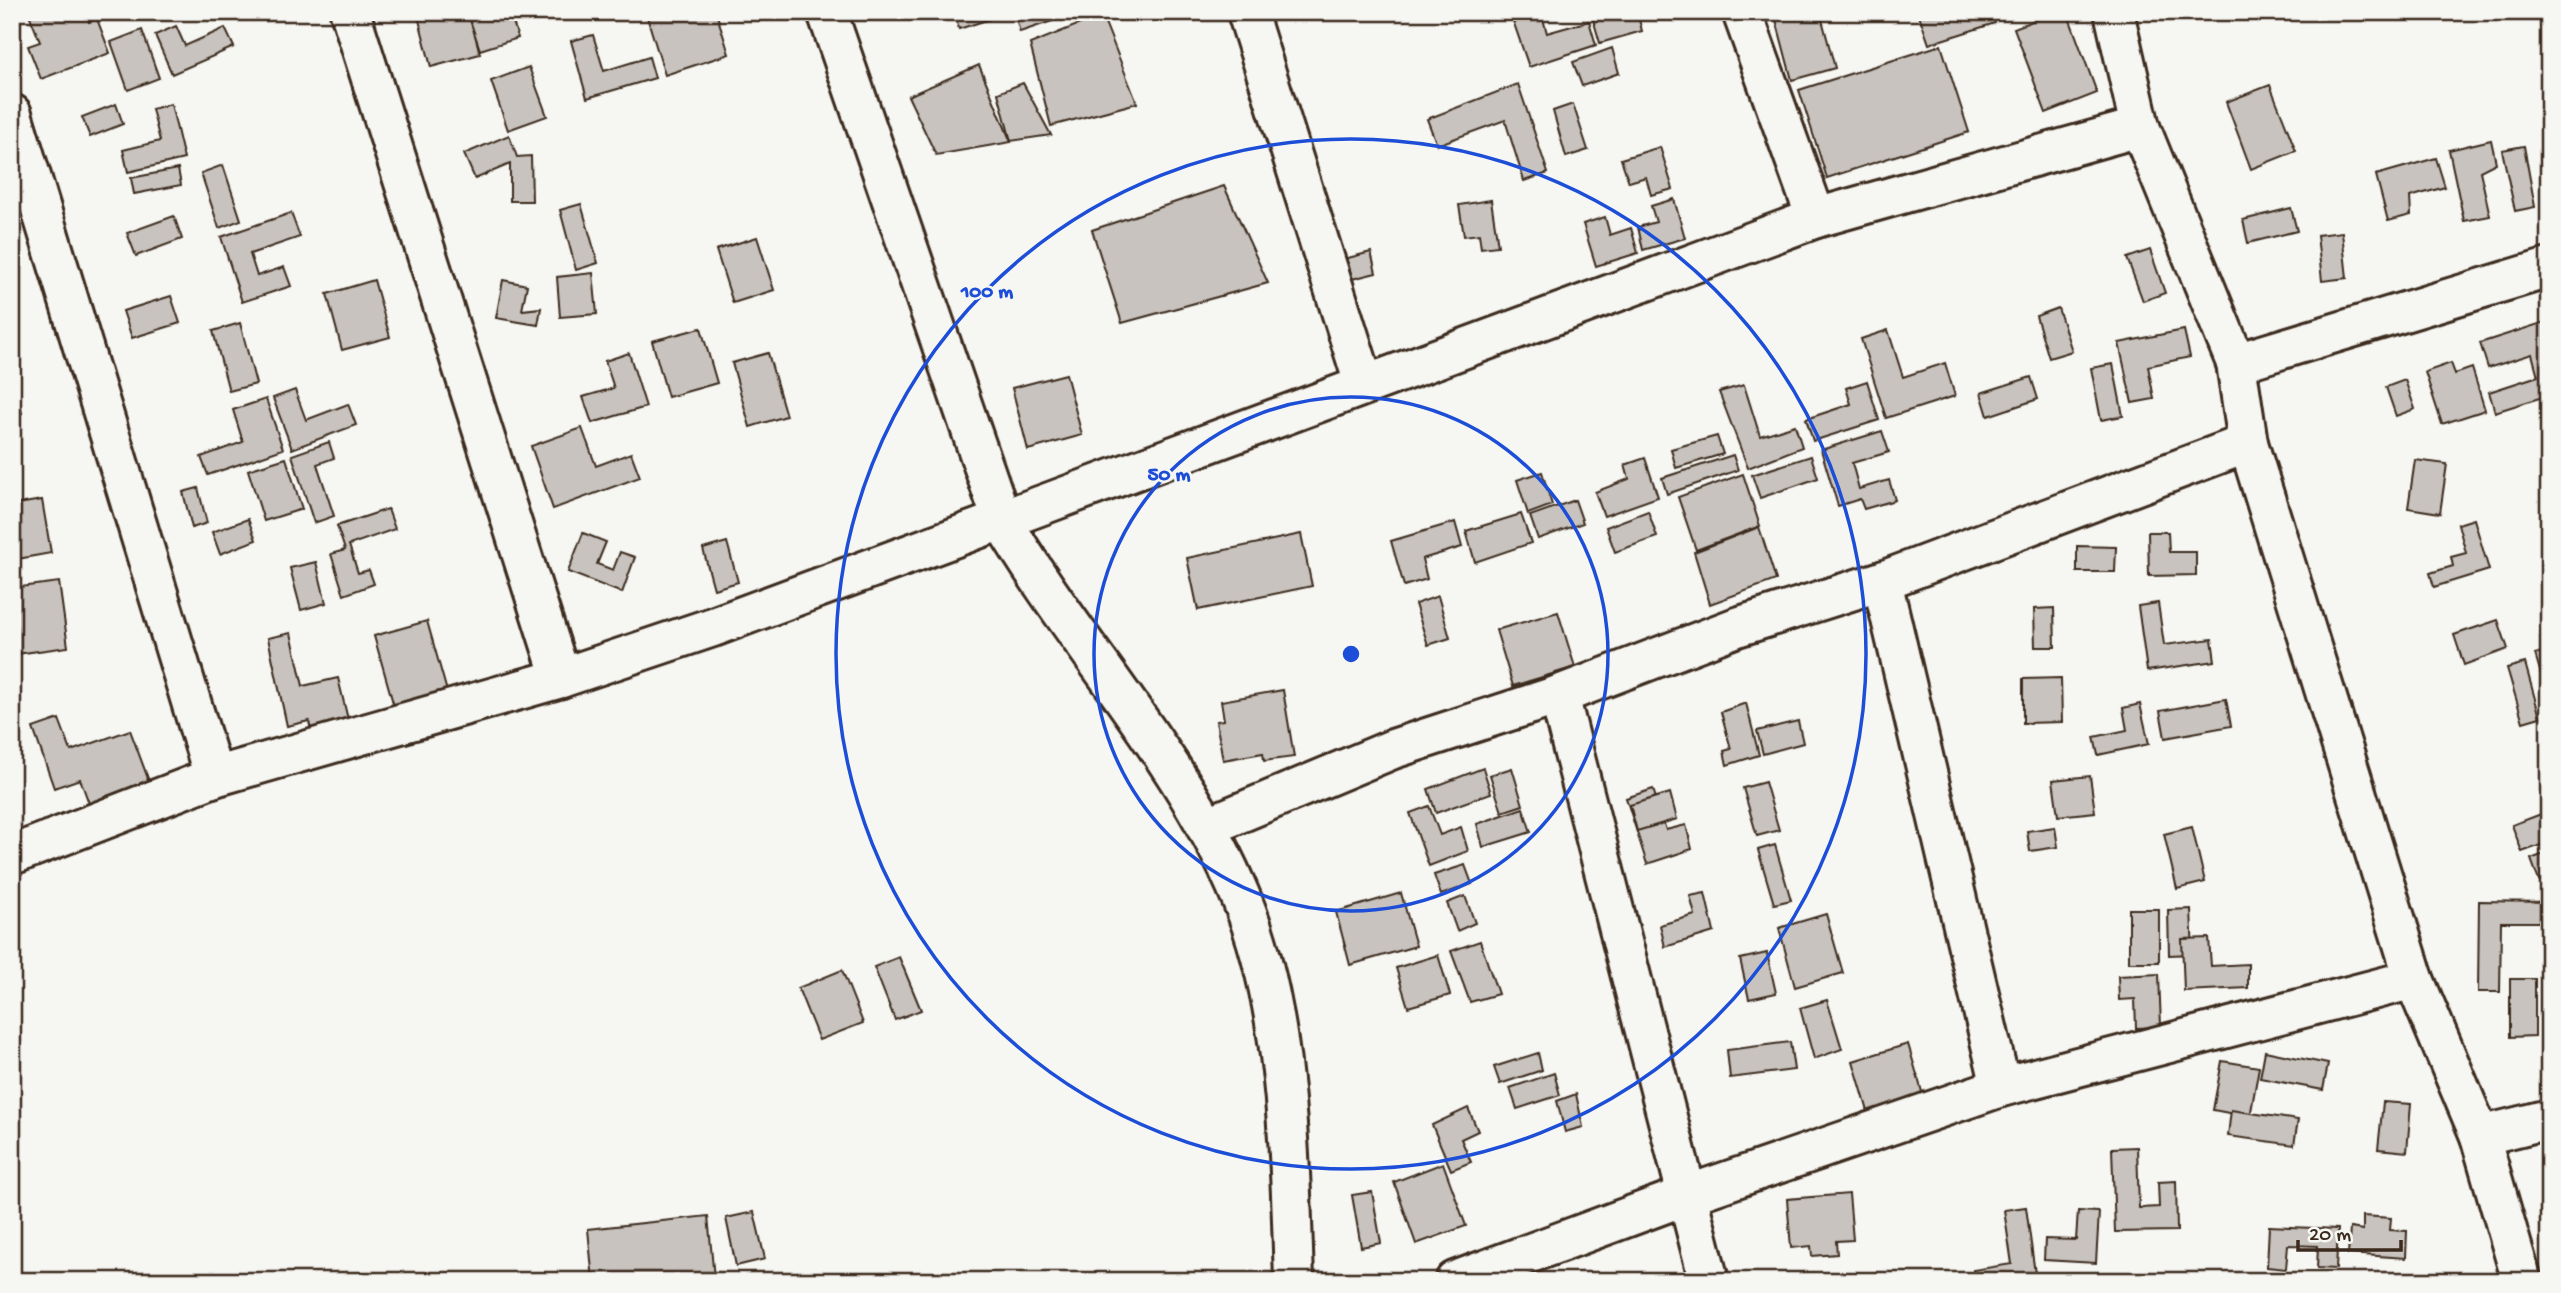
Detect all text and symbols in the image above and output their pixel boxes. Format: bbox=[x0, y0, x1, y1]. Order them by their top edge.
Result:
text: 100 m bbox=[960, 281, 1013, 306]
text: 50 m bbox=[1148, 464, 1191, 489]
centre of rings bbox=[1339, 642, 1363, 666]
scale bar bbox=[2298, 1209, 2402, 1253]
text: 20 m bbox=[2309, 1224, 2351, 1249]

